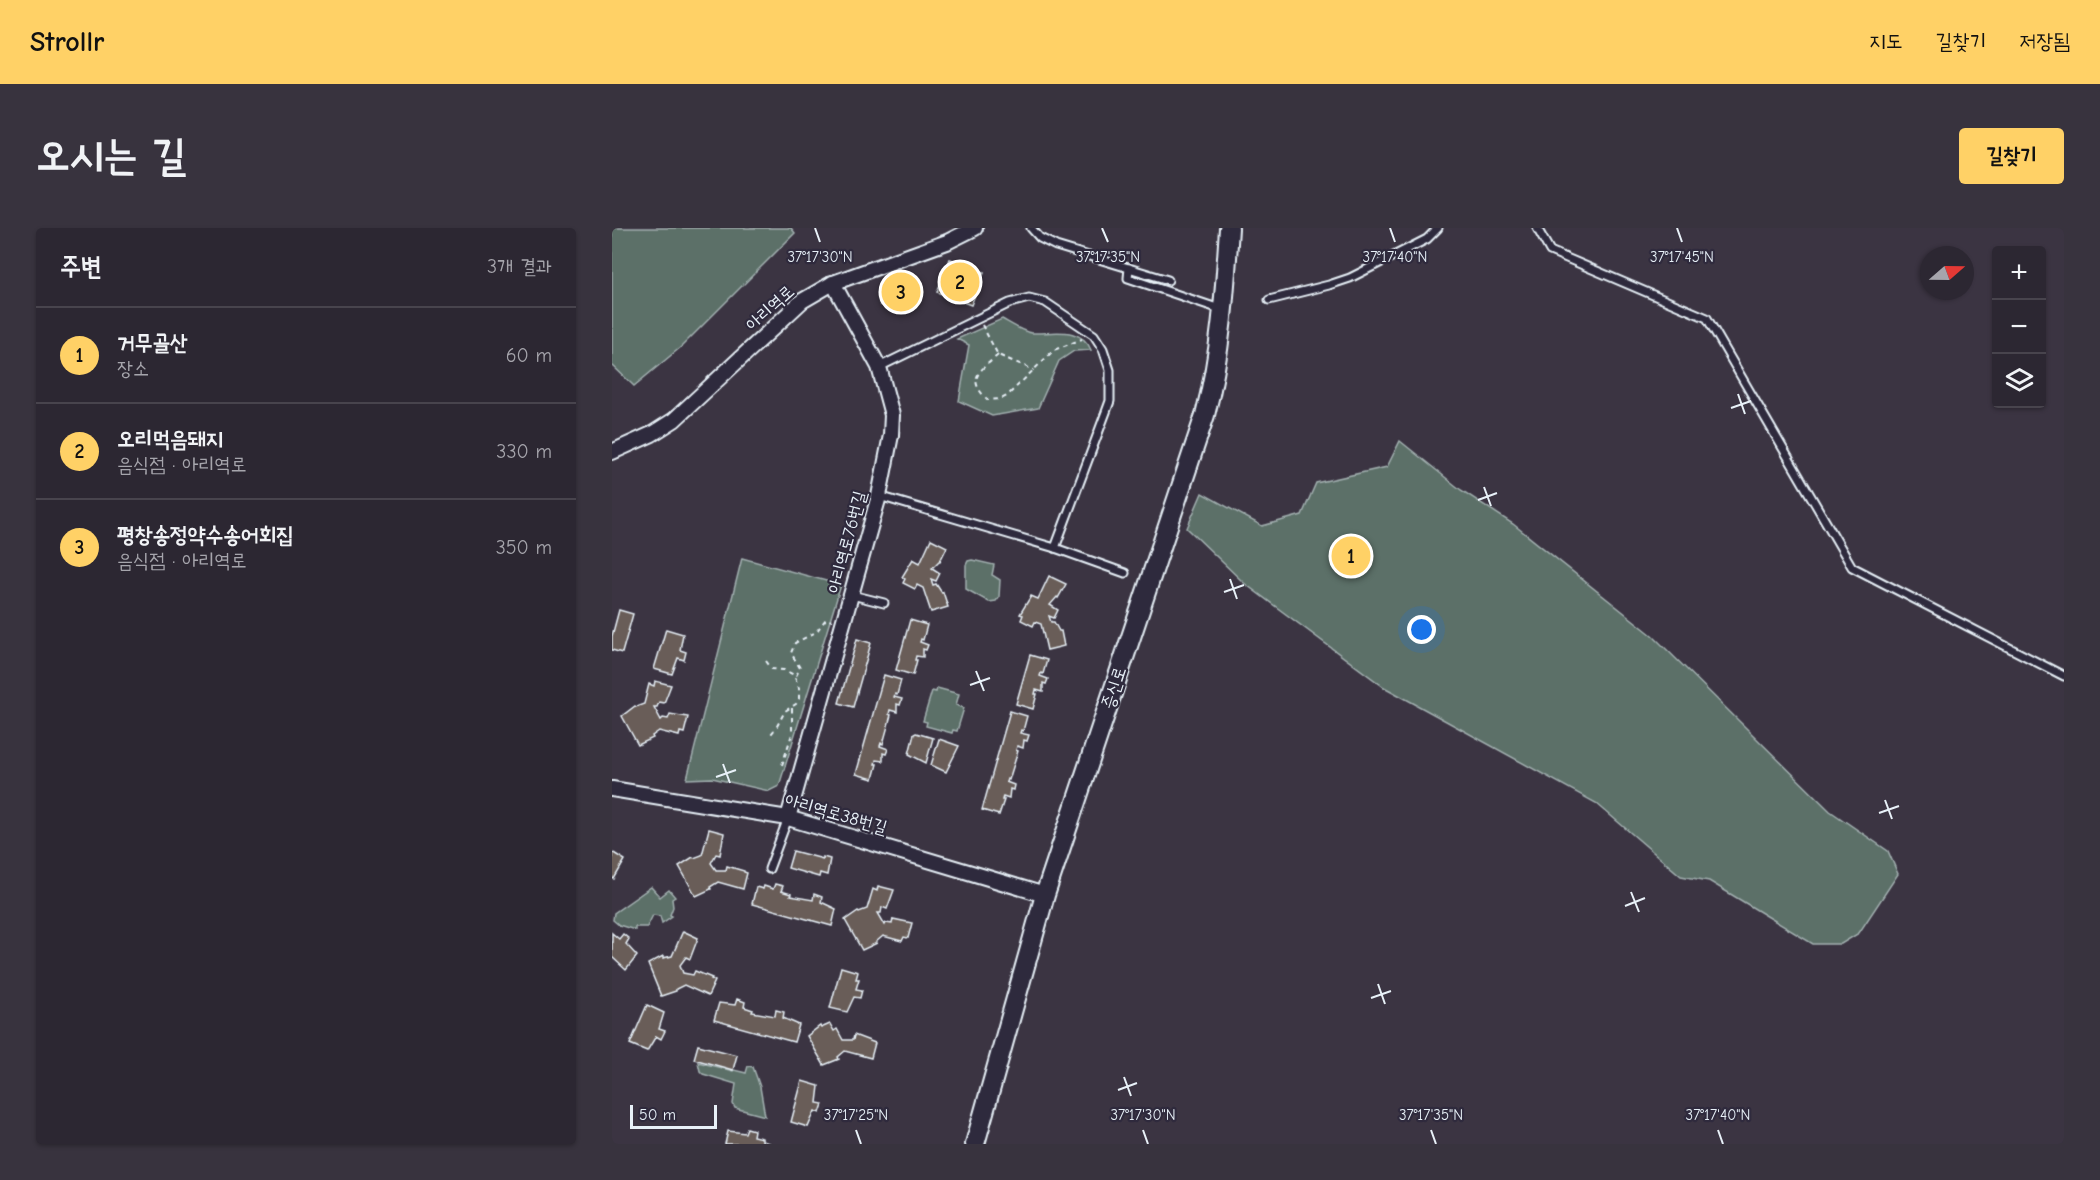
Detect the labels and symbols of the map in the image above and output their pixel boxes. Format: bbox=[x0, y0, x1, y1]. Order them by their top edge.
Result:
north arrow bbox=[1920, 246, 1974, 300]
text: 37°17'30"N bbox=[787, 248, 853, 266]
text: 37°17'35"N bbox=[1076, 248, 1140, 266]
text: 37°17'40"N bbox=[1363, 248, 1427, 266]
text: 37°17'45"N bbox=[1650, 248, 1714, 266]
pin: 2 bbox=[940, 260, 980, 304]
pin: 3 bbox=[882, 270, 920, 314]
street label: 아리역로 bbox=[741, 281, 799, 335]
street label: 아리역로76번길 bbox=[823, 488, 871, 595]
pin: 1 bbox=[1332, 534, 1370, 578]
your location bbox=[1407, 615, 1436, 644]
street label: 증신로 bbox=[1097, 664, 1131, 712]
street label: 아리역로38번길 bbox=[782, 789, 890, 839]
scale bar bbox=[630, 1102, 717, 1130]
text: 37°17'25"N bbox=[824, 1106, 888, 1124]
text: 37°17'30"N bbox=[1110, 1106, 1176, 1124]
text: 37°17'35"N bbox=[1399, 1106, 1463, 1124]
text: 37°17'40"N bbox=[1686, 1106, 1750, 1124]

